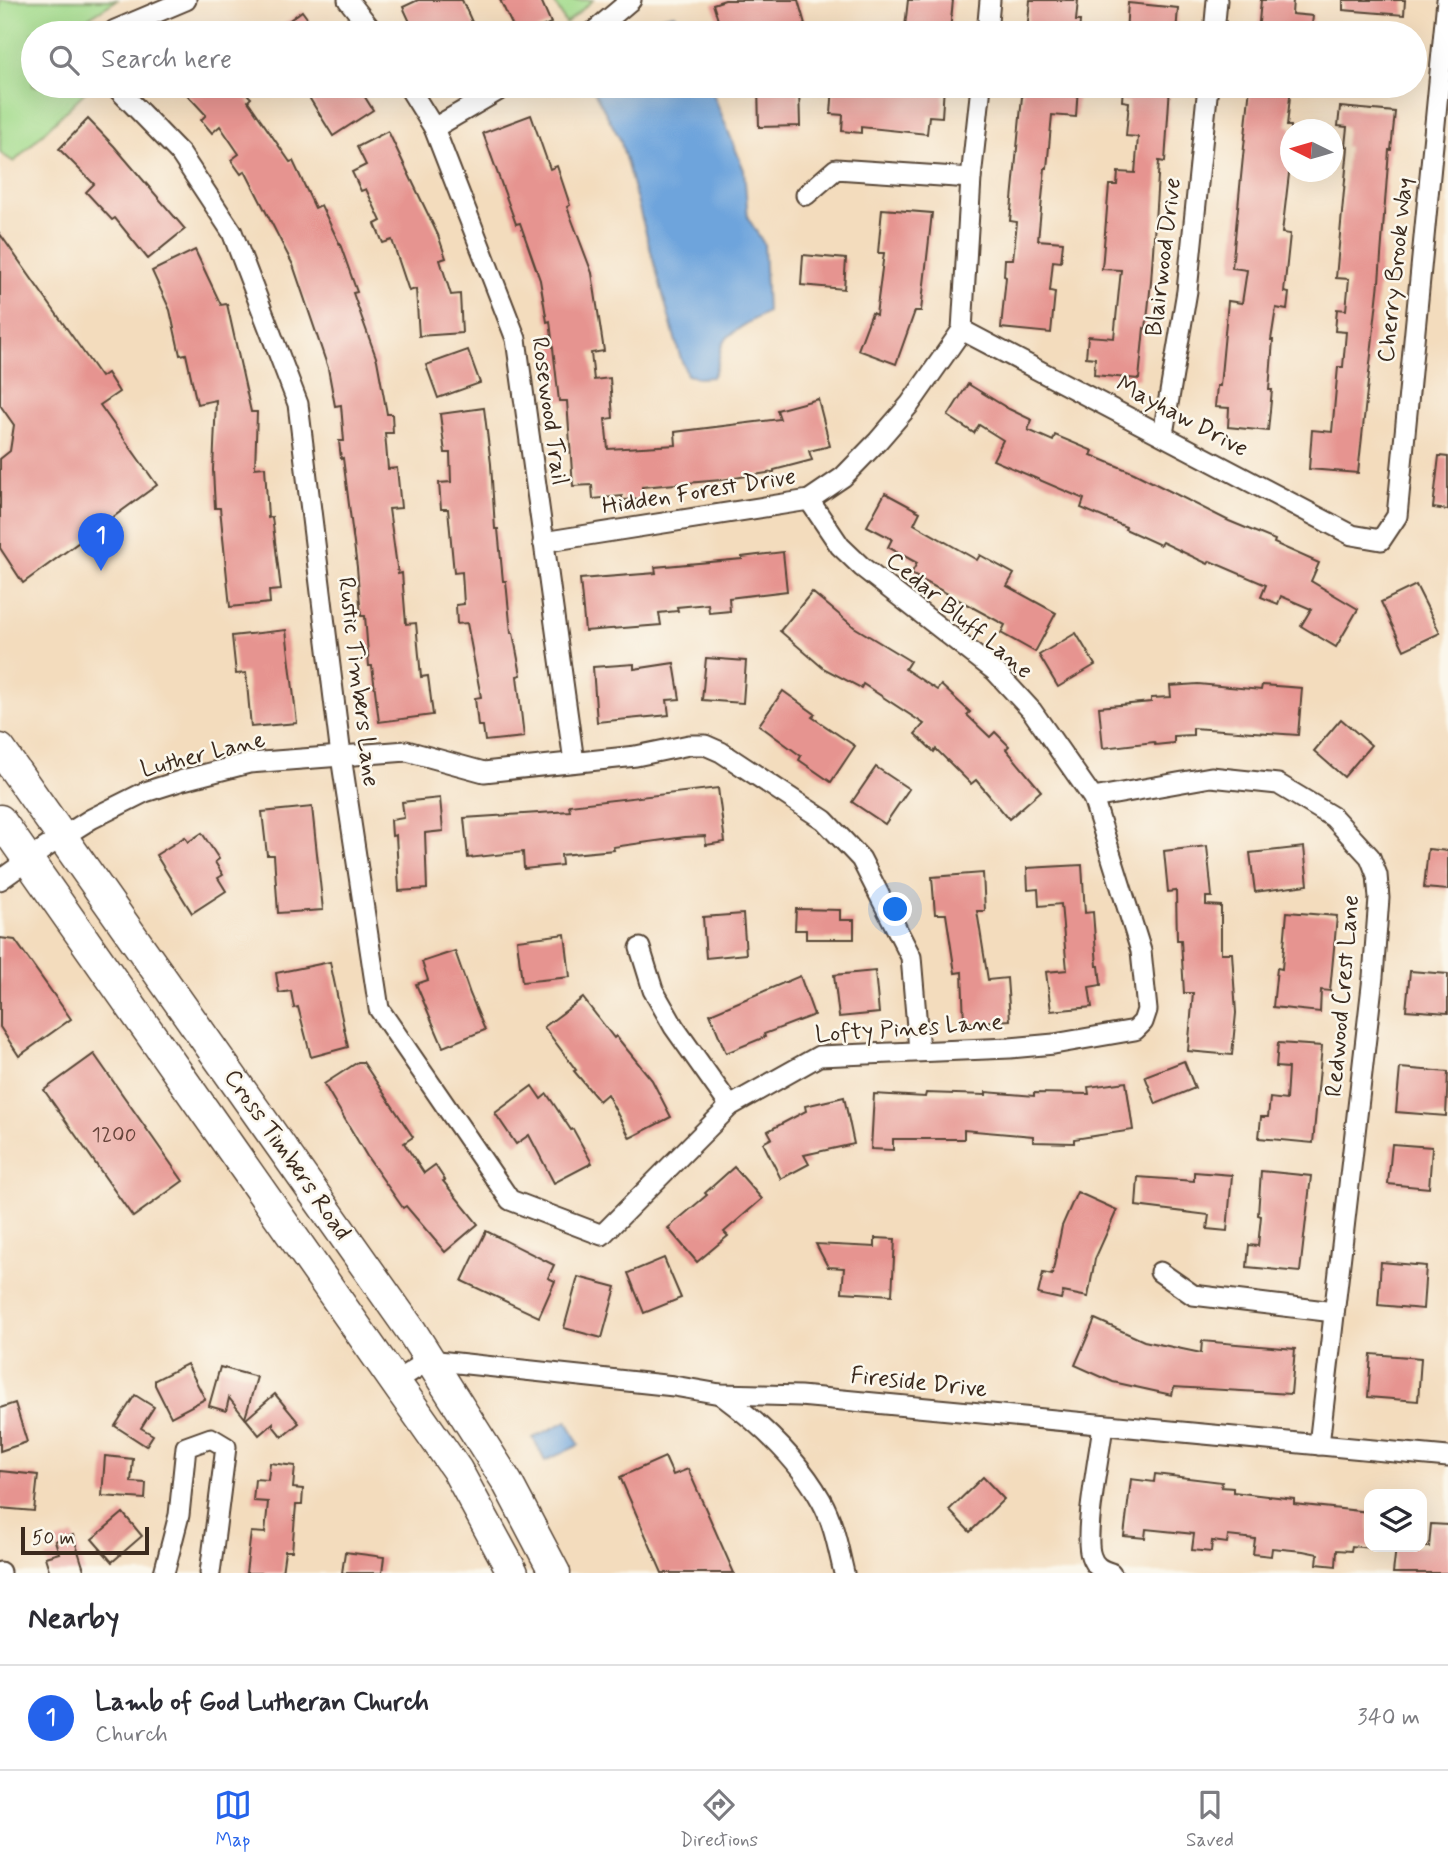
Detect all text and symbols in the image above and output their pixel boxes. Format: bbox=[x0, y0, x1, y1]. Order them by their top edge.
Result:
search box bbox=[21, 21, 1427, 98]
icon: search bbox=[45, 41, 83, 79]
text: Search here bbox=[101, 43, 232, 77]
north arrow bbox=[1280, 119, 1343, 182]
street label: Blairwood Drive bbox=[1139, 176, 1189, 338]
street label: Cherry Brook Way bbox=[1371, 176, 1421, 364]
street label: Rosewood Trail bbox=[523, 335, 575, 487]
street label: Mayhaw Drive bbox=[1111, 369, 1253, 465]
street label: Hidden Forest Drive bbox=[600, 461, 798, 523]
pin: 1 bbox=[78, 513, 124, 571]
street label: Cedar Bluff Lane bbox=[879, 545, 1039, 687]
street label: Rustic Timbers Lane bbox=[330, 575, 386, 789]
street label: Luther Lane bbox=[137, 725, 269, 785]
your location bbox=[878, 892, 912, 926]
street label: Redwood Crest Lane bbox=[1319, 894, 1367, 1098]
street label: Lofty Pines Lane bbox=[814, 1007, 1004, 1051]
street label: Cross Timbers Road bbox=[216, 1063, 358, 1247]
house number: 1200 bbox=[92, 1121, 136, 1149]
street label: Fireside Drive bbox=[849, 1360, 989, 1406]
map controls bbox=[1364, 1489, 1427, 1552]
button: layers bbox=[1364, 1489, 1427, 1552]
scale bar bbox=[21, 1524, 149, 1556]
text: 50 m bbox=[32, 1526, 75, 1551]
text: Nearby bbox=[28, 1599, 119, 1638]
text: Lamb of God Lutheran Church bbox=[95, 1686, 429, 1720]
text: 1 bbox=[46, 1703, 56, 1733]
text: 340 m bbox=[1357, 1703, 1420, 1733]
text: Church bbox=[95, 1720, 168, 1750]
tab: Map bbox=[214, 1786, 252, 1853]
tab: Directions bbox=[680, 1786, 758, 1853]
tab: Saved bbox=[1186, 1786, 1234, 1853]

